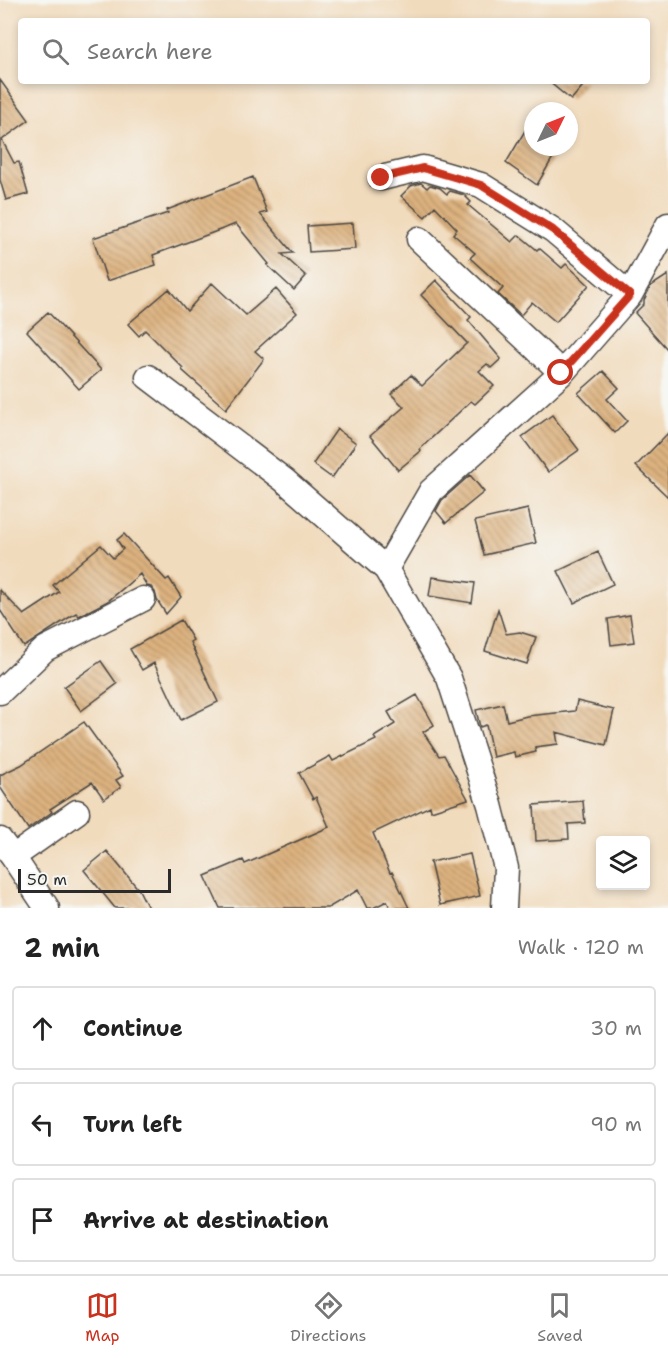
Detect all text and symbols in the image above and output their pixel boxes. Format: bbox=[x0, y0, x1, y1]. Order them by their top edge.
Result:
search box bbox=[18, 18, 650, 84]
icon: search bbox=[39, 35, 72, 68]
text: Search here bbox=[87, 37, 213, 66]
north arrow bbox=[524, 102, 578, 156]
route end bbox=[367, 164, 393, 190]
route start bbox=[547, 359, 573, 385]
map controls bbox=[596, 836, 650, 890]
button: layers bbox=[596, 836, 650, 890]
scale bar bbox=[18, 866, 171, 894]
text: 50 m bbox=[27, 869, 67, 890]
text: 2 min bbox=[24, 930, 100, 965]
text: Walk · 120 m bbox=[518, 934, 644, 960]
icon: ahead bbox=[26, 1012, 59, 1045]
text: Continue bbox=[83, 1014, 183, 1043]
text: 30 m bbox=[590, 1015, 642, 1041]
icon: left bbox=[26, 1108, 59, 1141]
text: Turn left bbox=[83, 1110, 182, 1139]
text: 90 m bbox=[590, 1111, 642, 1137]
icon: arrive bbox=[26, 1204, 59, 1237]
text: Arrive at destination bbox=[83, 1206, 329, 1235]
tab: Map bbox=[85, 1289, 120, 1346]
tab: Directions bbox=[290, 1289, 367, 1346]
tab: Saved bbox=[537, 1289, 583, 1346]

